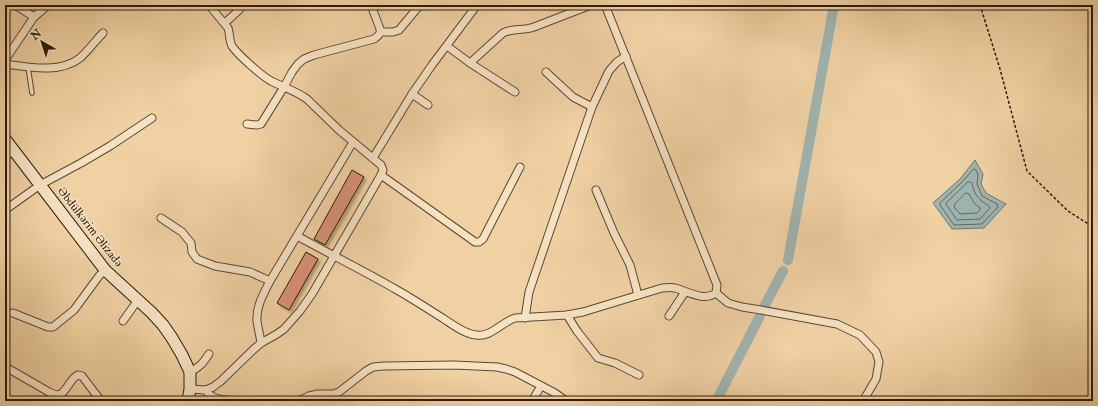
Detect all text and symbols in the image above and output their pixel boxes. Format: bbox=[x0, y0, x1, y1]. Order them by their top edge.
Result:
north arrow bbox=[22, 22, 62, 62]
text: N bbox=[27, 26, 45, 43]
street label: Əbdülkərim Əlizadə bbox=[54, 184, 126, 270]

